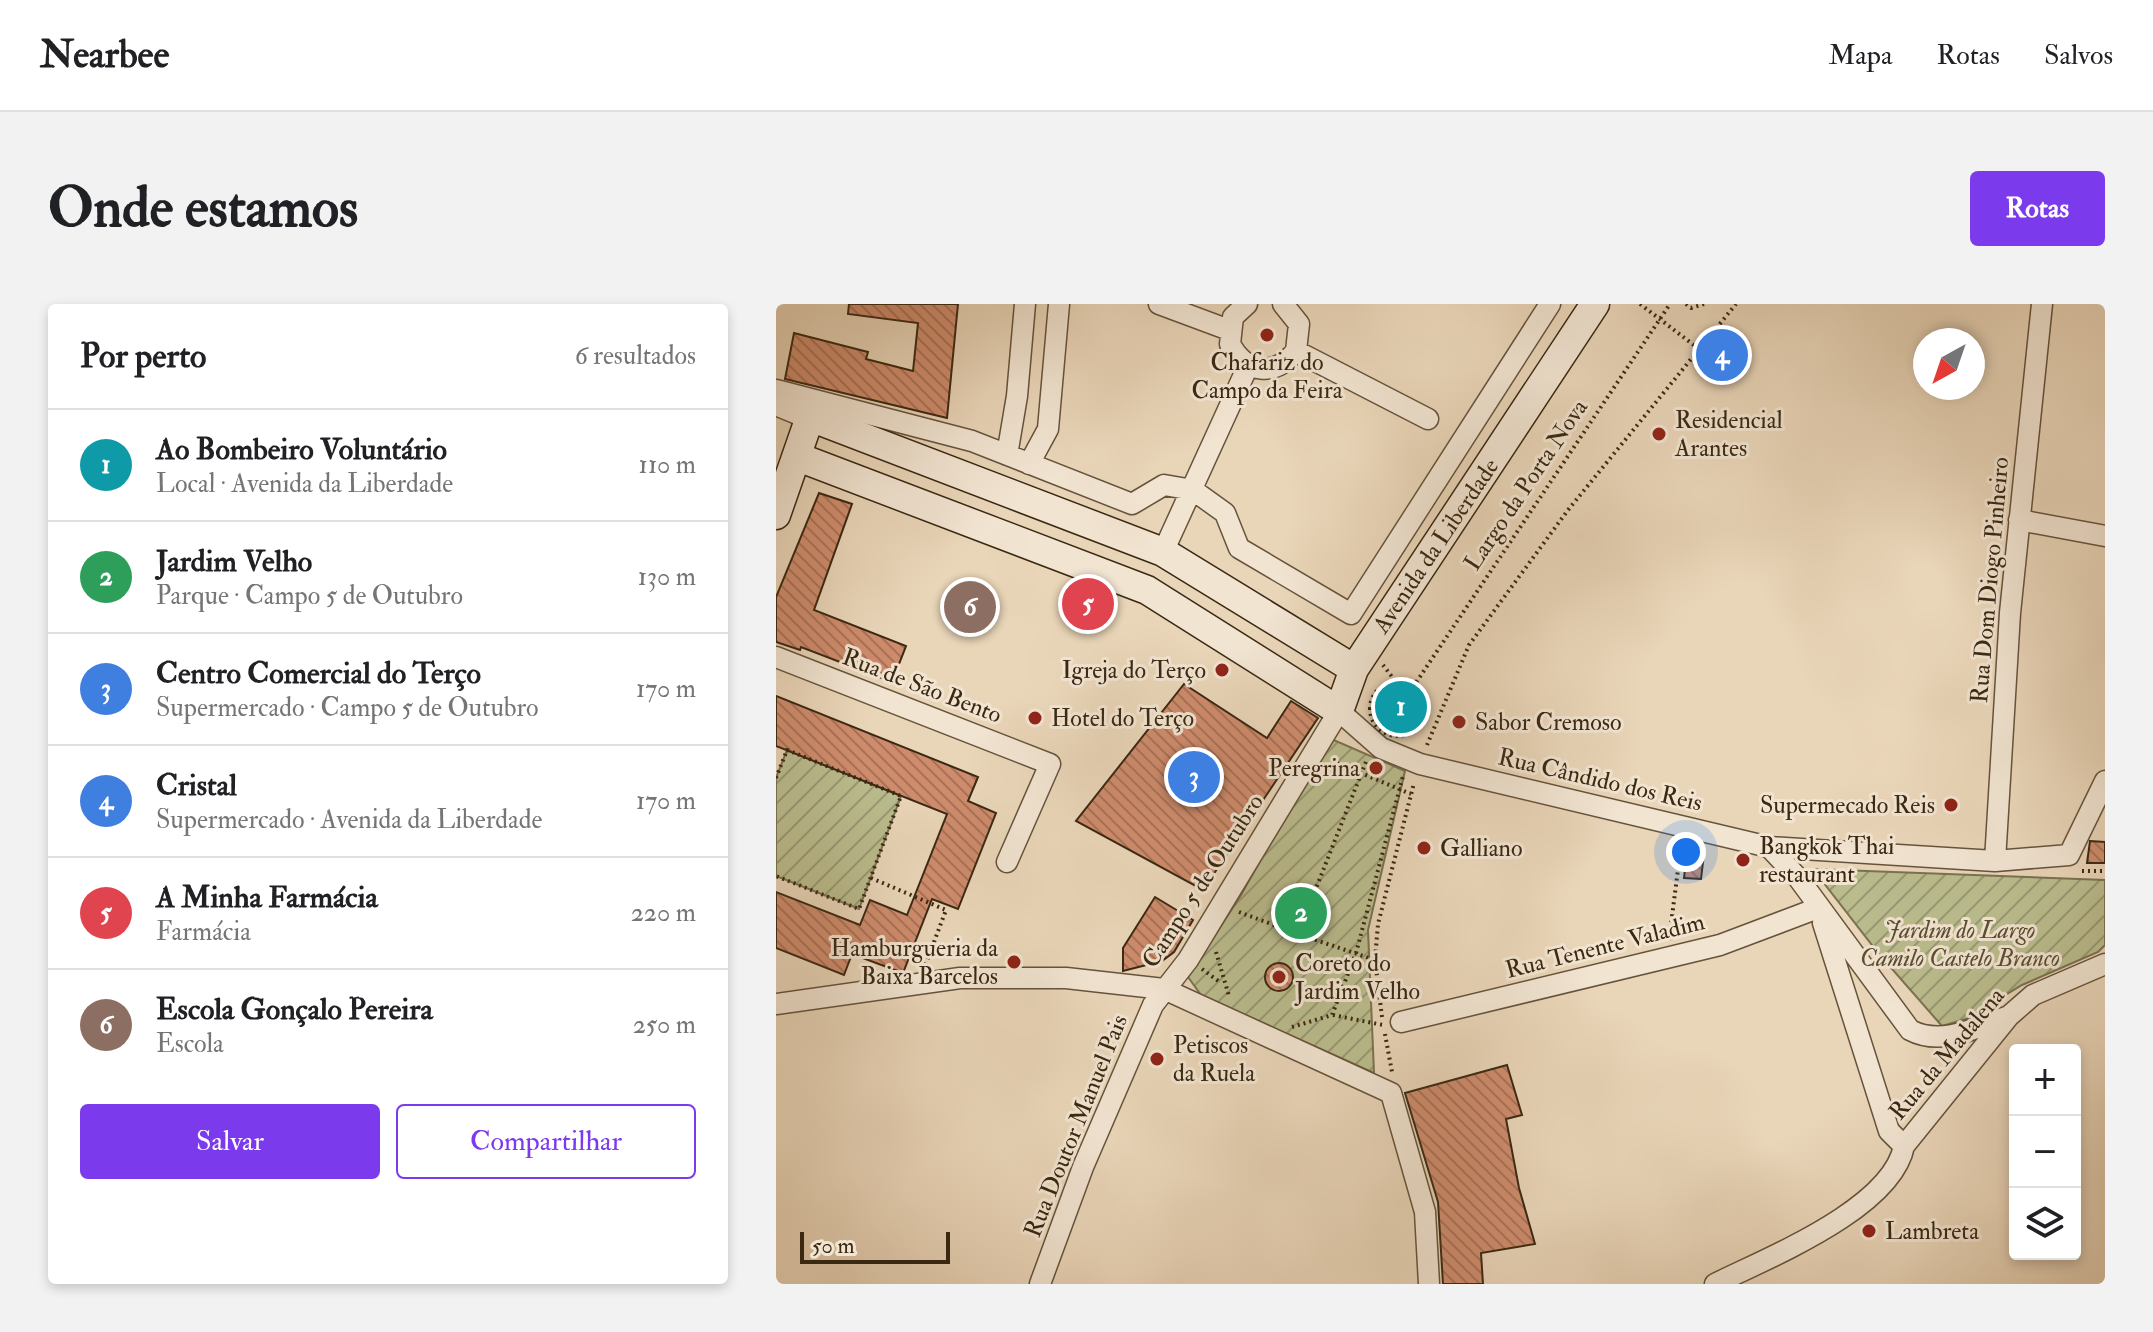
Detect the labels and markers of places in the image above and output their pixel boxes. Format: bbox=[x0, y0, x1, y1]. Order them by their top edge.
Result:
pin: 4 bbox=[1696, 325, 1748, 385]
marker: Chafariz do Campo da Feira bbox=[1258, 326, 1276, 344]
place label: Chafariz do Campo da Feira bbox=[1191, 347, 1344, 406]
place label: Residencial Arantes bbox=[1674, 405, 1783, 464]
marker: Residencial Arantes bbox=[1650, 425, 1668, 443]
pin: 5 bbox=[1062, 574, 1114, 634]
pin: 6 bbox=[944, 577, 996, 637]
place label: Igreja do Terço bbox=[1062, 655, 1206, 686]
marker: Igreja do Terço bbox=[1213, 661, 1231, 679]
pin: 1 bbox=[1375, 677, 1427, 737]
place label: Hotel do Terço bbox=[1051, 703, 1194, 734]
place label: Sabor Cremoso bbox=[1475, 707, 1622, 738]
marker: Hotel do Terço bbox=[1026, 709, 1044, 727]
marker: Sabor Cremoso bbox=[1450, 713, 1468, 731]
pin: 3 bbox=[1168, 747, 1220, 807]
place label: Peregrina bbox=[1268, 753, 1361, 784]
marker: Peregrina bbox=[1367, 759, 1385, 777]
place label: Supermecado Reis bbox=[1760, 790, 1935, 821]
marker: Supermecado Reis bbox=[1942, 796, 1960, 814]
place label: Bangkok Thai restaurant bbox=[1759, 831, 1895, 890]
place label: Galliano bbox=[1440, 833, 1522, 864]
marker: Galliano bbox=[1415, 839, 1433, 857]
marker: Bangkok Thai restaurant bbox=[1734, 851, 1752, 869]
pin: 2 bbox=[1275, 883, 1327, 943]
place label: Hamburgueria da Baixa Barcelos bbox=[831, 933, 999, 992]
place label: Coreto do Jardim Velho bbox=[1294, 948, 1420, 1007]
marker: Hamburgueria da Baixa Barcelos bbox=[1005, 953, 1023, 971]
marker: Coreto do Jardim Velho bbox=[1270, 968, 1288, 986]
place label: Petiscos da Ruela bbox=[1173, 1030, 1256, 1089]
marker: Petiscos da Ruela bbox=[1148, 1050, 1166, 1068]
place label: Lambreta bbox=[1885, 1216, 1980, 1247]
marker: Lambreta bbox=[1860, 1222, 1878, 1240]

